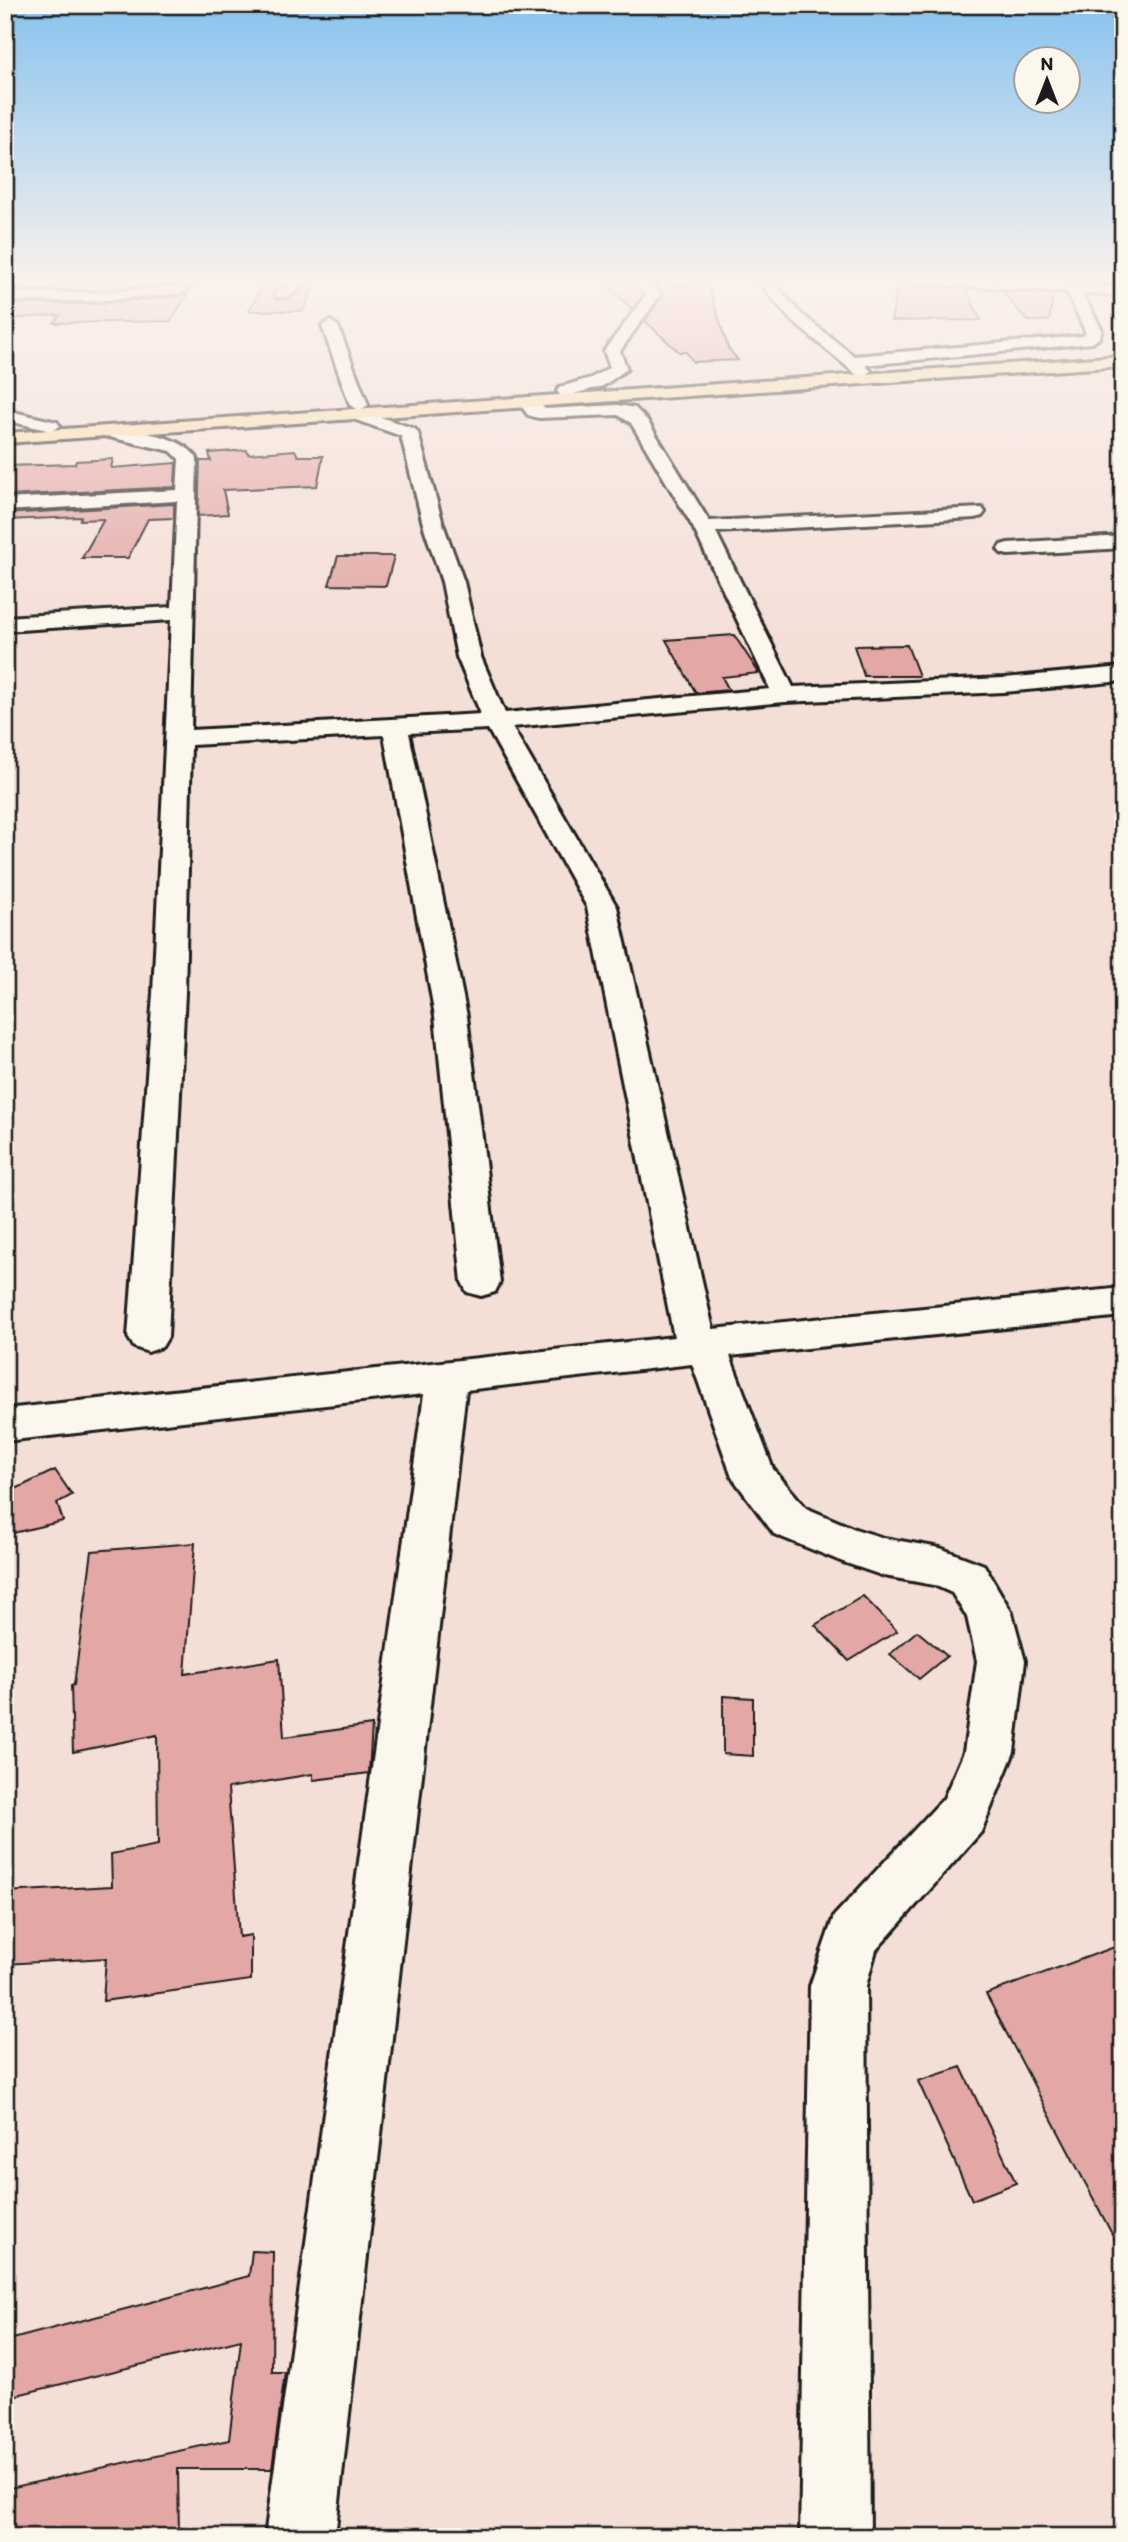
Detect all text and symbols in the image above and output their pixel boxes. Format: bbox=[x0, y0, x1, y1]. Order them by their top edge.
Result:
north arrow bbox=[1012, 46, 1082, 116]
text: N bbox=[1041, 52, 1053, 75]

